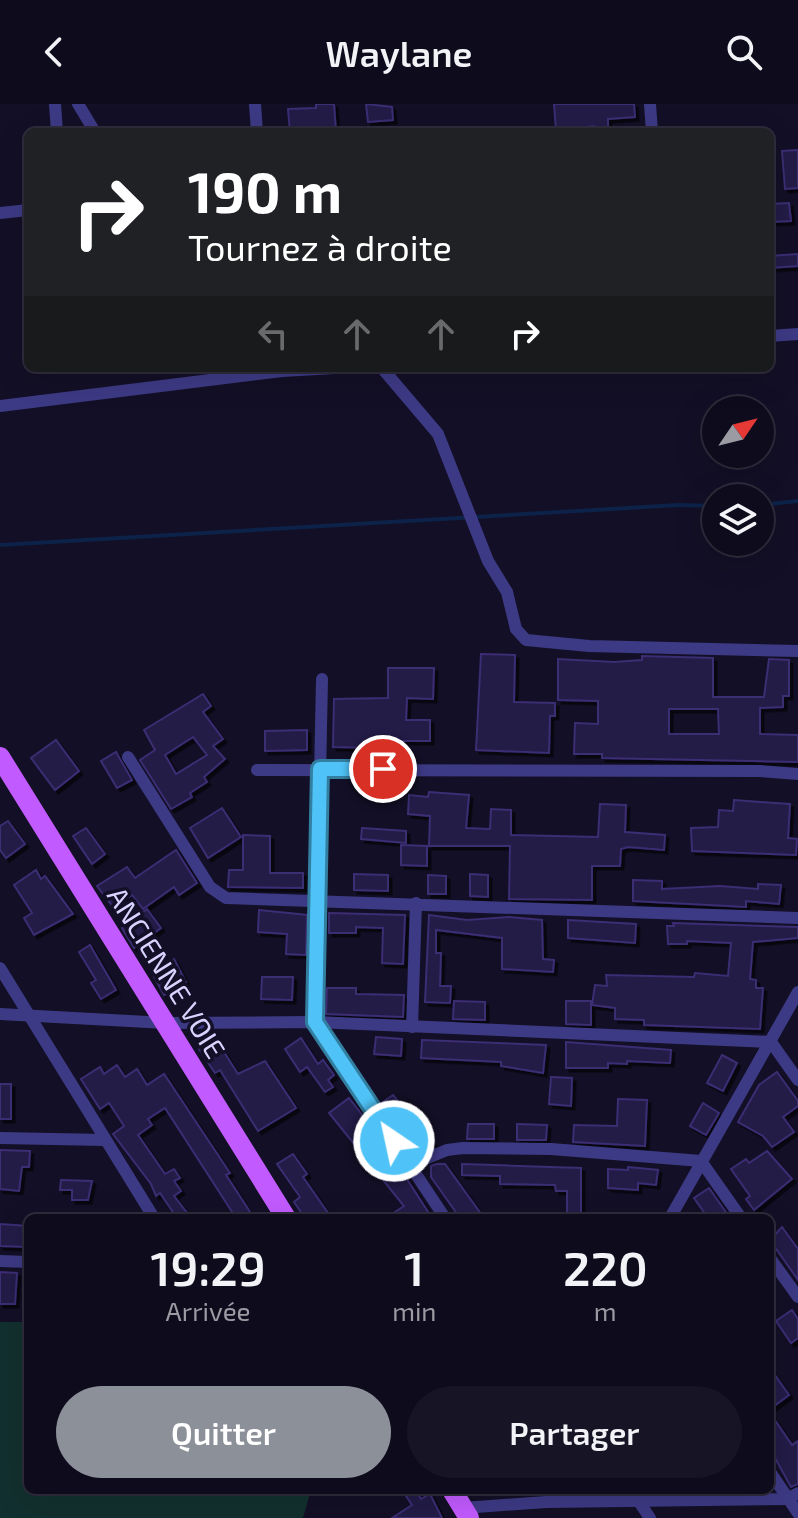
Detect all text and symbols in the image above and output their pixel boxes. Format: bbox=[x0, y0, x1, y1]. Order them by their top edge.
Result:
icon: back bbox=[32, 30, 76, 74]
icon: search bbox=[722, 30, 766, 74]
text: Waylane bbox=[326, 31, 472, 74]
text: 190 m bbox=[188, 157, 342, 224]
icon: right bbox=[56, 160, 160, 264]
text: Tournez à droite bbox=[188, 225, 452, 268]
icon: left bbox=[251, 312, 295, 356]
icon: ahead bbox=[335, 312, 379, 356]
icon: ahead bbox=[419, 312, 463, 356]
icon: right bbox=[503, 312, 547, 356]
north arrow bbox=[702, 396, 774, 468]
map controls bbox=[702, 396, 774, 556]
button: layers bbox=[702, 484, 774, 556]
pin bbox=[349, 735, 417, 803]
icon: arrive bbox=[361, 747, 405, 791]
street label: ANCIENNE VOIE bbox=[101, 880, 233, 1064]
position arrow bbox=[352, 1099, 436, 1183]
text: 19:29 bbox=[150, 1238, 266, 1296]
text: 1 bbox=[404, 1238, 424, 1296]
text: 220 bbox=[563, 1238, 648, 1296]
text: Arrivée bbox=[166, 1295, 251, 1326]
text: min bbox=[392, 1295, 436, 1326]
text: m bbox=[594, 1295, 617, 1326]
button: Quitter bbox=[56, 1386, 391, 1478]
button: Partager bbox=[407, 1386, 742, 1478]

